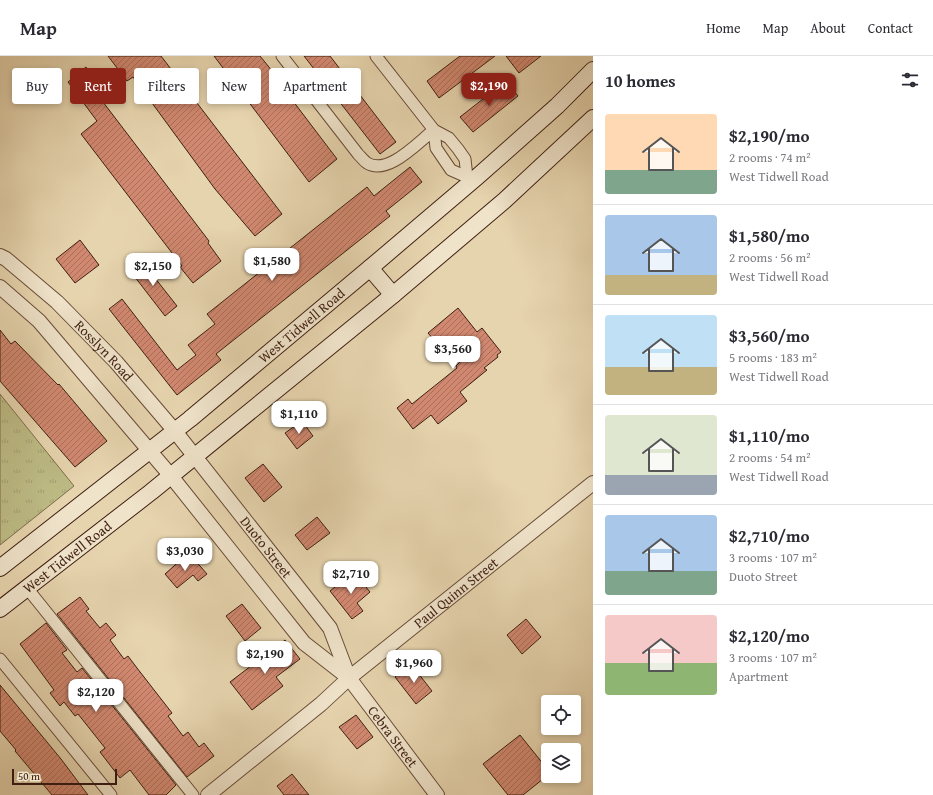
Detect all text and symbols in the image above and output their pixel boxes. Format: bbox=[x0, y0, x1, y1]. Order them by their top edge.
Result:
text: Map bbox=[20, 14, 57, 42]
text: Home bbox=[706, 18, 741, 38]
text: Map bbox=[763, 18, 788, 38]
text: About bbox=[810, 18, 846, 38]
text: Contact bbox=[868, 18, 913, 38]
chip: Buy bbox=[12, 68, 62, 104]
chip: Rent bbox=[70, 68, 126, 104]
chip: Filters bbox=[134, 68, 199, 104]
chip: New bbox=[207, 68, 261, 104]
chip: Apartment bbox=[269, 68, 361, 104]
text: 10 homes bbox=[605, 68, 676, 93]
icon: filters bbox=[899, 69, 921, 91]
pin: $2,190 bbox=[456, 73, 522, 107]
text: $2,190 bbox=[470, 76, 508, 95]
text: $2,190/mo bbox=[729, 123, 810, 148]
icon: home bbox=[637, 130, 685, 178]
text: 2 rooms · 74 m² bbox=[729, 148, 811, 167]
text: West Tidwell Road bbox=[729, 167, 829, 186]
text: $1,580/mo bbox=[729, 223, 810, 248]
icon: home bbox=[637, 231, 685, 279]
pin: $1,580 bbox=[239, 248, 305, 282]
text: 2 rooms · 56 m² bbox=[729, 248, 811, 267]
text: $1,580 bbox=[253, 251, 291, 270]
pin: $2,150 bbox=[120, 253, 186, 287]
text: $2,150 bbox=[134, 256, 172, 275]
text: West Tidwell Road bbox=[729, 267, 829, 286]
street label: West Tidwell Road bbox=[254, 283, 349, 368]
street label: Rosslyn Road bbox=[70, 316, 138, 386]
text: $3,560/mo bbox=[729, 323, 810, 348]
icon: home bbox=[637, 331, 685, 379]
pin: $3,560 bbox=[420, 336, 486, 370]
text: $3,560 bbox=[434, 339, 472, 358]
text: 5 rooms · 183 m² bbox=[729, 348, 817, 367]
text: West Tidwell Road bbox=[729, 367, 829, 386]
pin: $1,110 bbox=[266, 401, 332, 435]
text: $1,110 bbox=[280, 404, 318, 423]
text: $1,110/mo bbox=[729, 423, 810, 448]
icon: home bbox=[637, 431, 685, 479]
text: 2 rooms · 54 m² bbox=[729, 448, 811, 467]
text: West Tidwell Road bbox=[729, 467, 829, 486]
street label: Duoto Street bbox=[236, 512, 297, 582]
street label: West Tidwell Road bbox=[19, 516, 116, 598]
text: $2,710/mo bbox=[729, 523, 810, 548]
icon: home bbox=[637, 531, 685, 579]
pin: $3,030 bbox=[152, 538, 218, 572]
text: $3,030 bbox=[166, 541, 204, 560]
text: 3 rooms · 107 m² bbox=[729, 548, 817, 567]
street label: Paul Quinn Street bbox=[409, 553, 502, 633]
pin: $2,710 bbox=[318, 561, 384, 595]
text: $2,710 bbox=[332, 564, 370, 583]
text: Duoto Street bbox=[729, 567, 798, 586]
text: $2,120/mo bbox=[729, 623, 810, 648]
icon: home bbox=[637, 631, 685, 679]
pin: $2,190 bbox=[232, 641, 298, 675]
text: $2,190 bbox=[246, 644, 284, 663]
text: 3 rooms · 107 m² bbox=[729, 648, 817, 667]
pin: $1,960 bbox=[381, 650, 447, 684]
text: $1,960 bbox=[395, 653, 433, 672]
text: Apartment bbox=[729, 667, 789, 686]
pin: $2,120 bbox=[63, 679, 129, 713]
text: $2,120 bbox=[77, 682, 115, 701]
map controls bbox=[541, 695, 581, 783]
button: locate bbox=[541, 695, 581, 735]
street label: Cebra Street bbox=[363, 702, 423, 771]
button: layers bbox=[541, 743, 581, 783]
scale bar bbox=[12, 767, 117, 786]
text: 50 m bbox=[18, 768, 40, 784]

